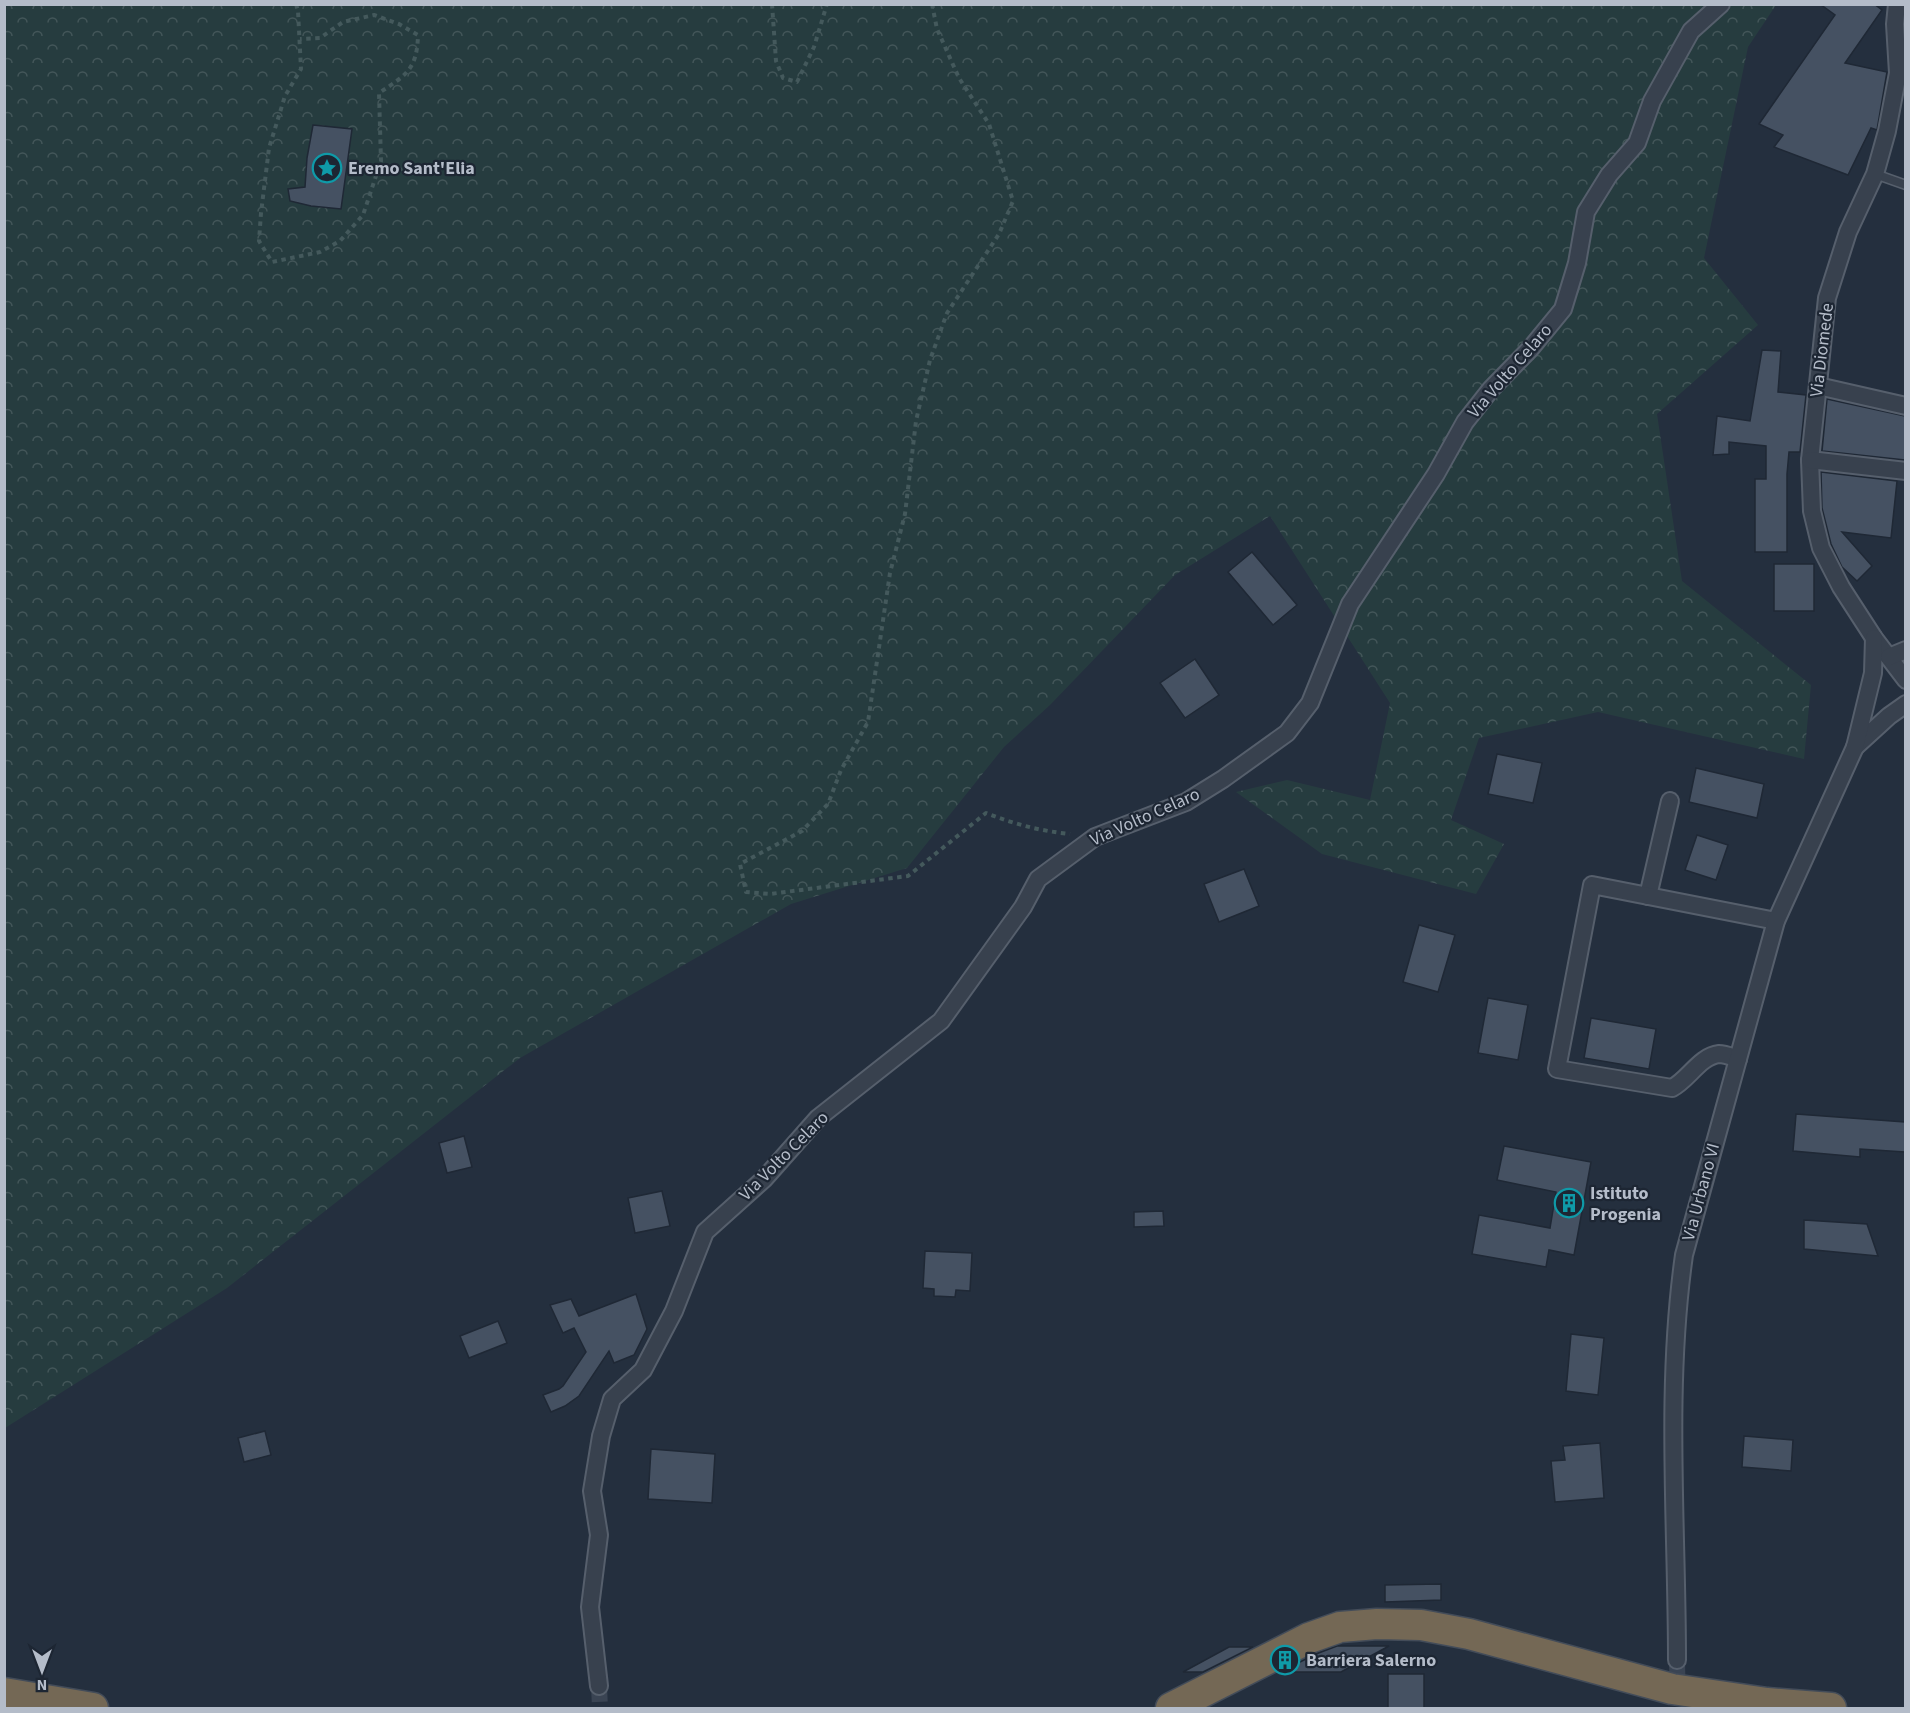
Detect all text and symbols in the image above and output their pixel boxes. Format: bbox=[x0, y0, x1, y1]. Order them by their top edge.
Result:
place icon: Eremo Sant'Elia bbox=[311, 152, 343, 184]
place label: Eremo Sant'Elia bbox=[348, 156, 475, 181]
street label: Via Diomede bbox=[1804, 302, 1840, 398]
street label: Via Volto Celaro bbox=[1462, 318, 1558, 424]
street label: Via Volto Celaro bbox=[1086, 782, 1204, 852]
street label: Via Volto Celaro bbox=[734, 1106, 834, 1206]
street label: Via Urbano VI bbox=[1676, 1140, 1726, 1244]
place label: Istituto Progenia bbox=[1590, 1181, 1661, 1227]
building icon: Istituto Progenia bbox=[1553, 1187, 1585, 1219]
north arrow bbox=[12, 1641, 72, 1701]
building icon: Barriera Salerno bbox=[1269, 1644, 1301, 1676]
place label: Barriera Salerno bbox=[1306, 1648, 1436, 1673]
text: N bbox=[37, 1674, 47, 1696]

